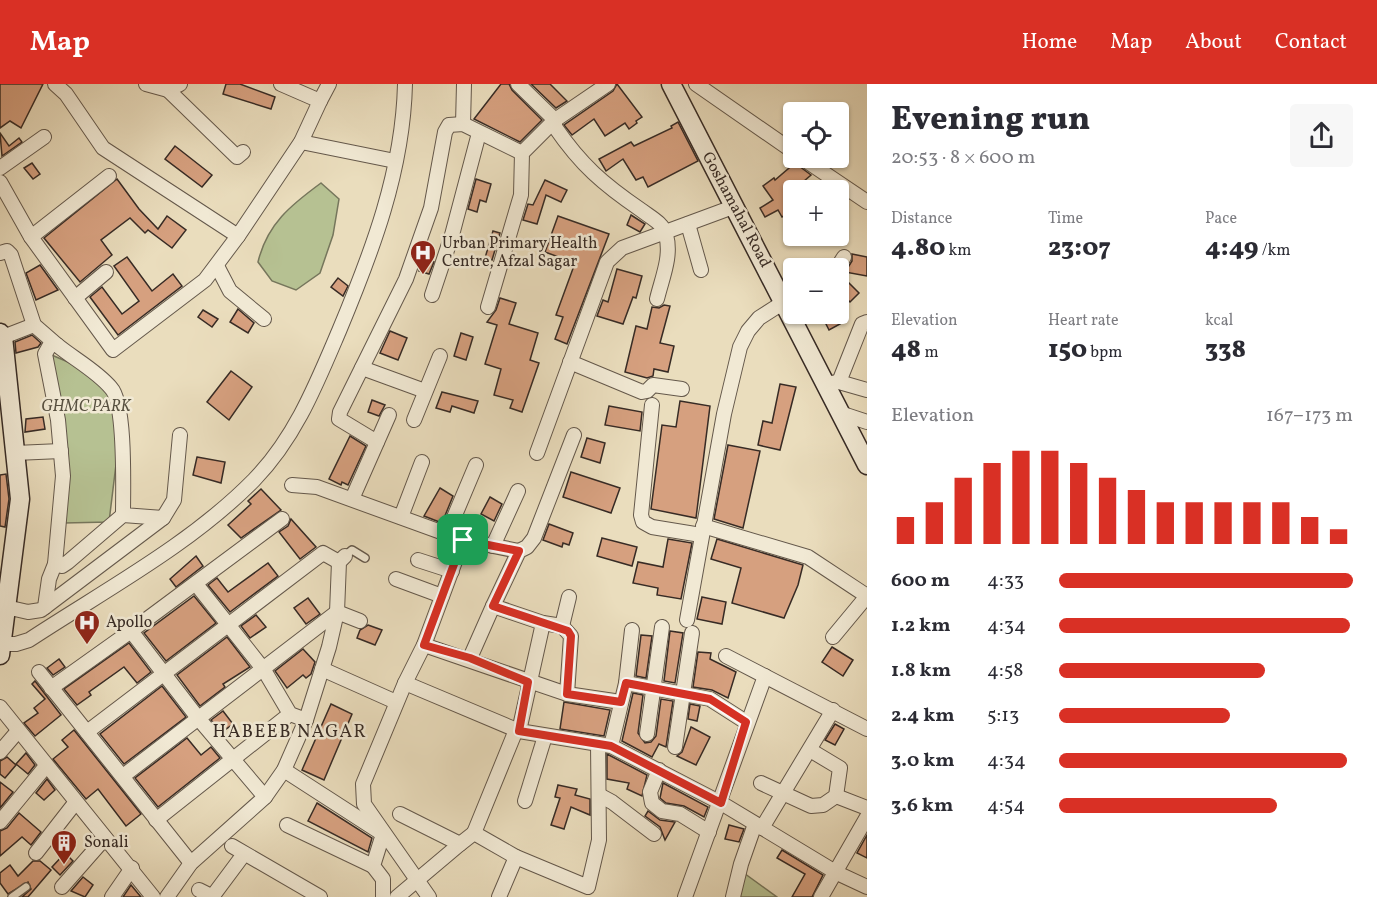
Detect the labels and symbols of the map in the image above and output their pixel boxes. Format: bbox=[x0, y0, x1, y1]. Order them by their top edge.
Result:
street label: Goshamahal Road bbox=[696, 148, 776, 272]
place label: Urban Primary Health Centre, Afzal Sagar bbox=[442, 233, 598, 273]
hospital icon: Urban Primary Health Centre, Afzal Sagar bbox=[408, 238, 438, 276]
park label: GHMC PARK bbox=[41, 396, 131, 418]
pin bbox=[437, 514, 488, 565]
hospital icon: Apollo bbox=[72, 608, 102, 646]
place label: Apollo bbox=[106, 612, 152, 634]
district label: HABEEB NAGAR bbox=[213, 720, 367, 745]
building icon: Sonali bbox=[49, 828, 79, 866]
place label: Sonali bbox=[84, 832, 129, 854]

